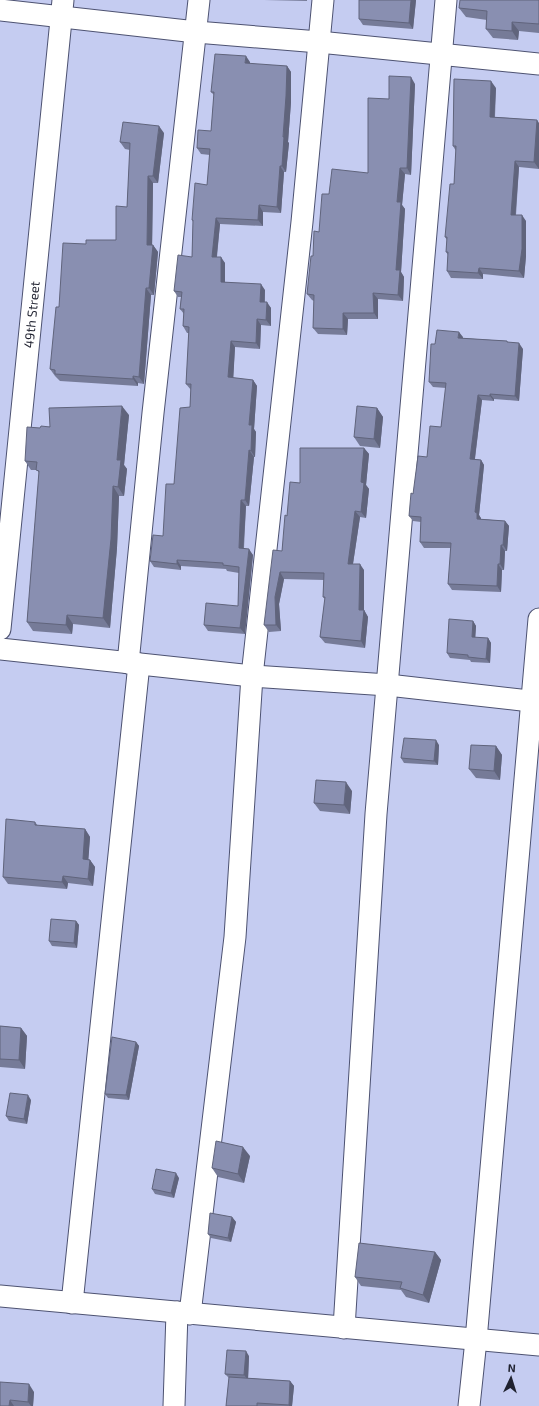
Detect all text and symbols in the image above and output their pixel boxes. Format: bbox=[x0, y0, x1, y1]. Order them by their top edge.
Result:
street label: 49th Street bbox=[20, 280, 43, 349]
north arrow bbox=[491, 1358, 531, 1398]
text: N bbox=[507, 1361, 516, 1374]

